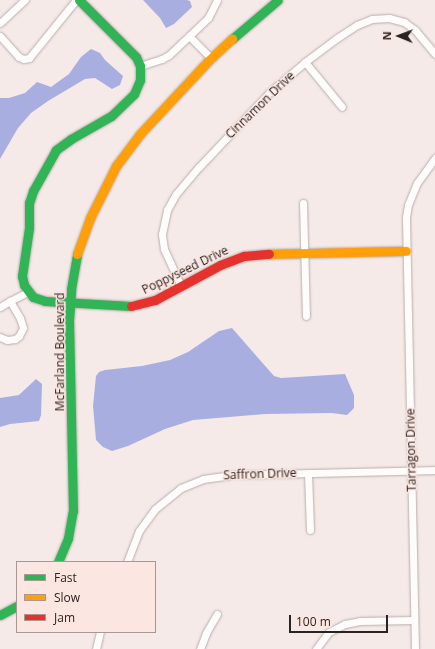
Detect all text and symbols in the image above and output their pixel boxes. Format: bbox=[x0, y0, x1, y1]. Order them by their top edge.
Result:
north arrow bbox=[379, 16, 419, 56]
text: N bbox=[379, 31, 394, 40]
street label: Cinnamon Drive bbox=[223, 69, 297, 141]
street label: Poppyseed Drive bbox=[140, 243, 230, 297]
street label: McFarland Boulevard bbox=[53, 293, 67, 411]
street label: Tarragon Drive bbox=[403, 408, 419, 492]
street label: Saffron Drive bbox=[223, 466, 297, 482]
legend bbox=[16, 561, 156, 633]
text: Fast bbox=[54, 569, 77, 586]
text: Slow bbox=[54, 589, 80, 606]
scale bar bbox=[291, 607, 390, 633]
text: Jam bbox=[54, 609, 75, 626]
text: 100 m bbox=[296, 613, 331, 630]

